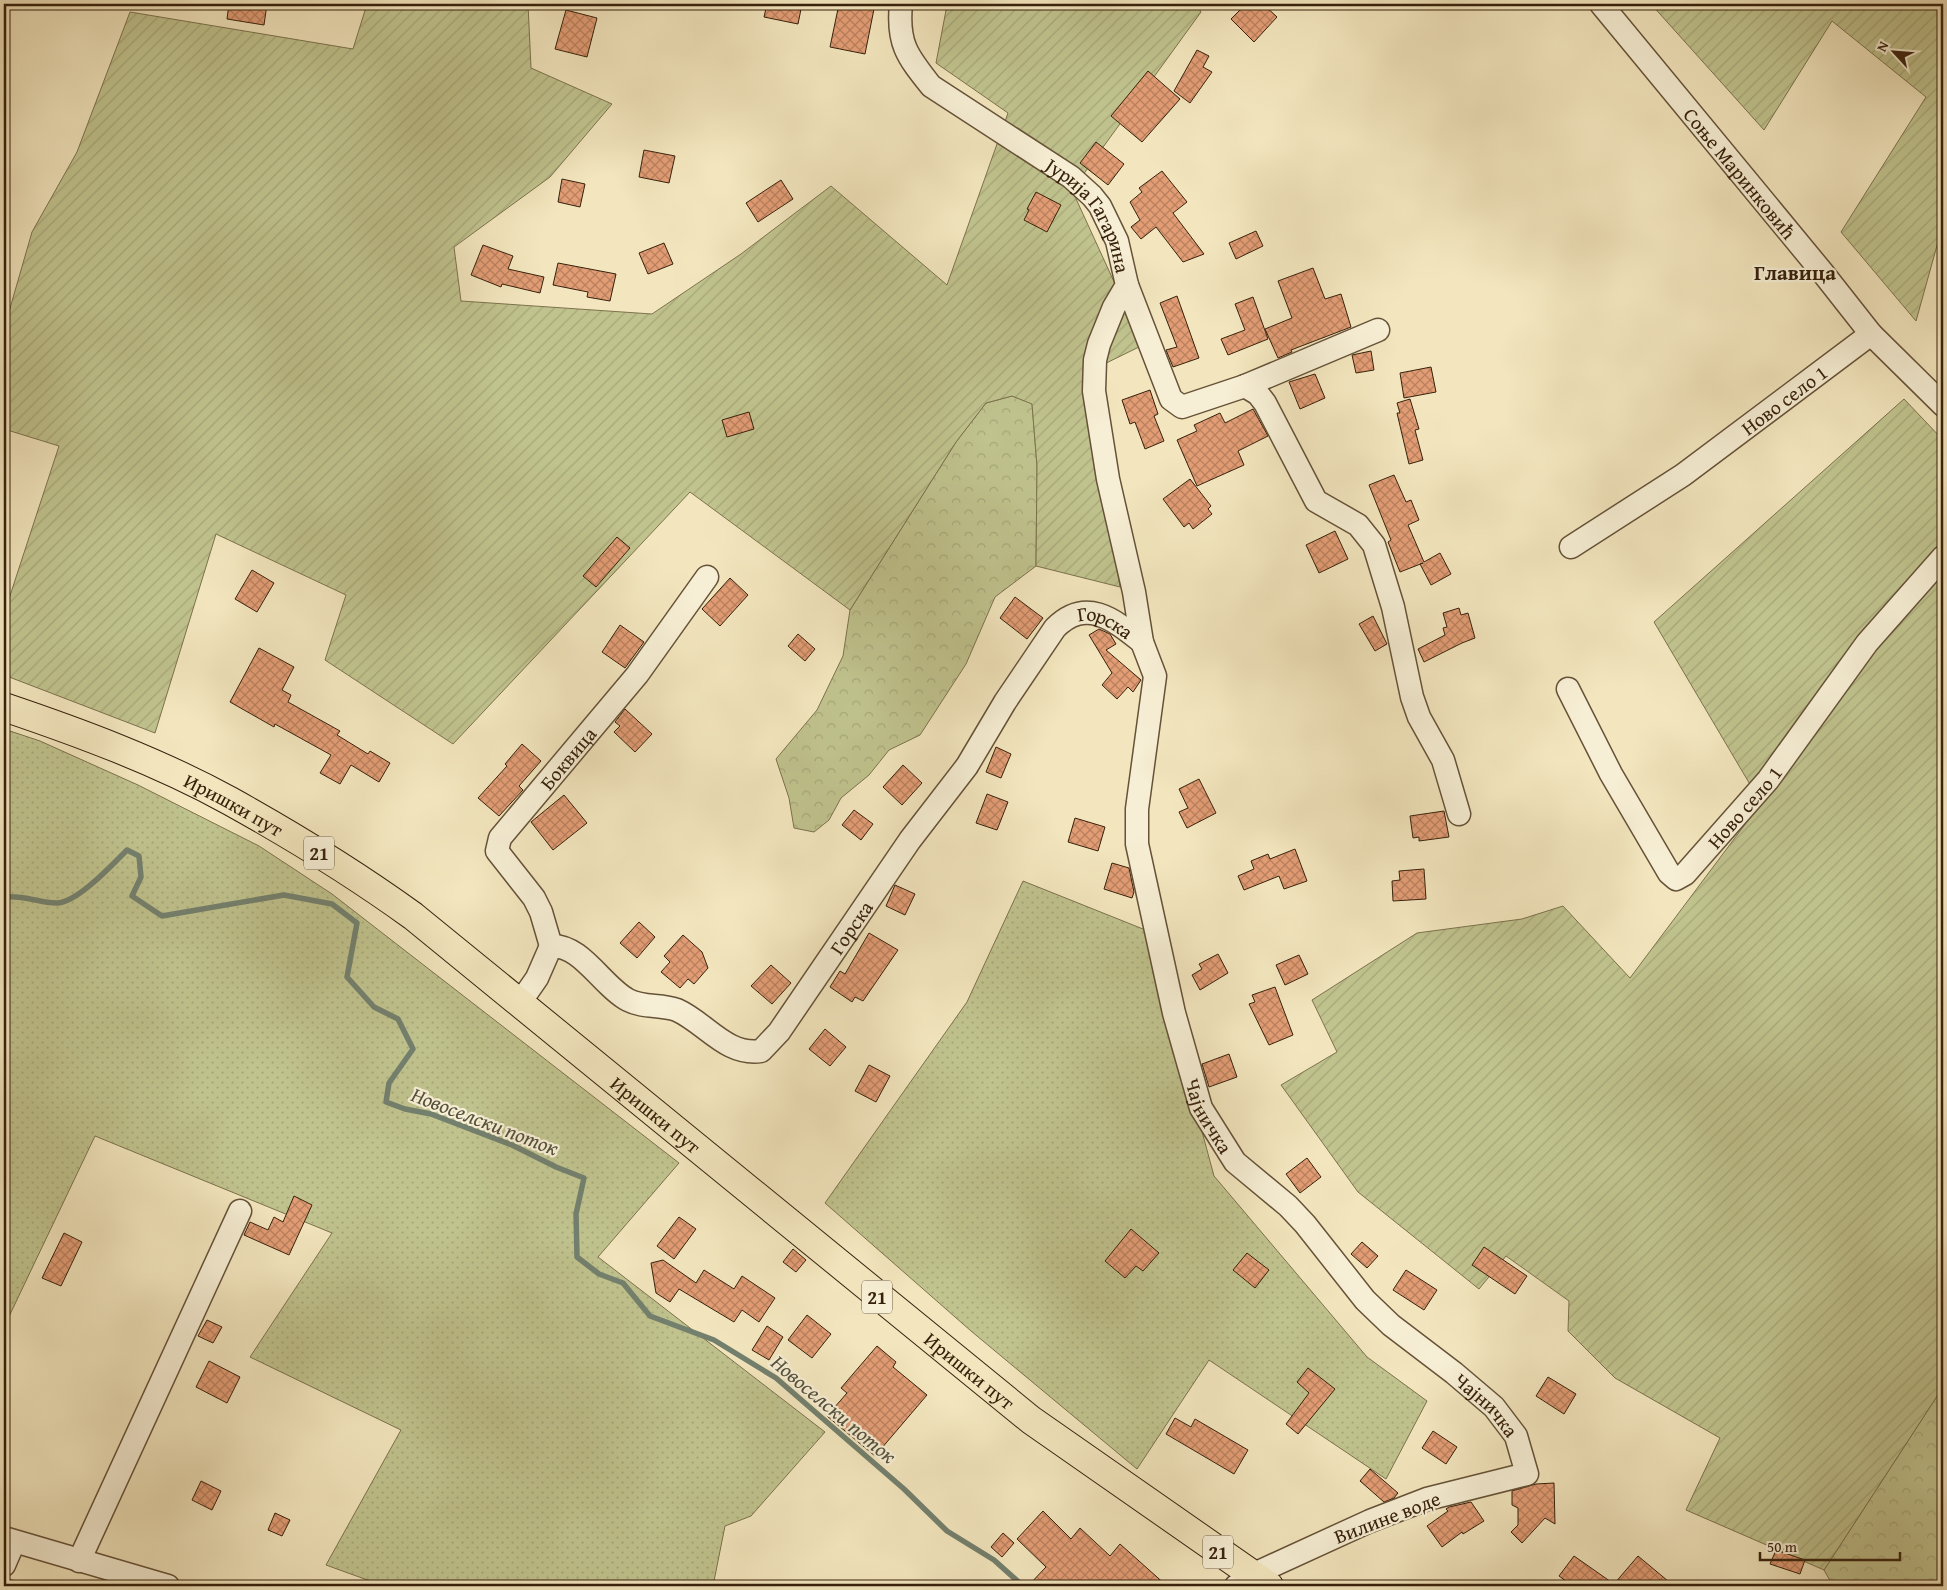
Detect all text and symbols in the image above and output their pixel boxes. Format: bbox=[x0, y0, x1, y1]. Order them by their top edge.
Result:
north arrow bbox=[1870, 28, 1920, 78]
text: N bbox=[1871, 37, 1894, 55]
street label: Соње Маринковић bbox=[1677, 101, 1803, 245]
street label: Јурија Гагарина bbox=[1038, 148, 1138, 276]
district label: Главица bbox=[1754, 257, 1836, 288]
street label: Ново село 1 bbox=[1734, 357, 1833, 442]
street label: Горска bbox=[1075, 598, 1140, 645]
street label: Боквица bbox=[532, 720, 603, 796]
street label: Ново село 1 bbox=[1700, 760, 1788, 855]
street label: Иришки пут bbox=[179, 765, 289, 843]
road number: 21 bbox=[304, 836, 334, 870]
street label: Горска bbox=[822, 894, 880, 960]
street label: Иришки пут bbox=[605, 1068, 708, 1160]
street label: Чајничка bbox=[1179, 1075, 1241, 1159]
water label: Новоселски поток bbox=[407, 1079, 563, 1163]
road number: 21 bbox=[862, 1280, 892, 1314]
street label: Иришки пут bbox=[918, 1324, 1022, 1416]
water label: Новоселски поток bbox=[764, 1347, 904, 1471]
street label: Чајничка bbox=[1448, 1365, 1526, 1443]
street label: Вилине воде bbox=[1330, 1483, 1444, 1551]
scale bar bbox=[1760, 1530, 1900, 1562]
road number: 21 bbox=[1203, 1535, 1233, 1568]
text: 50 m bbox=[1767, 1536, 1798, 1557]

